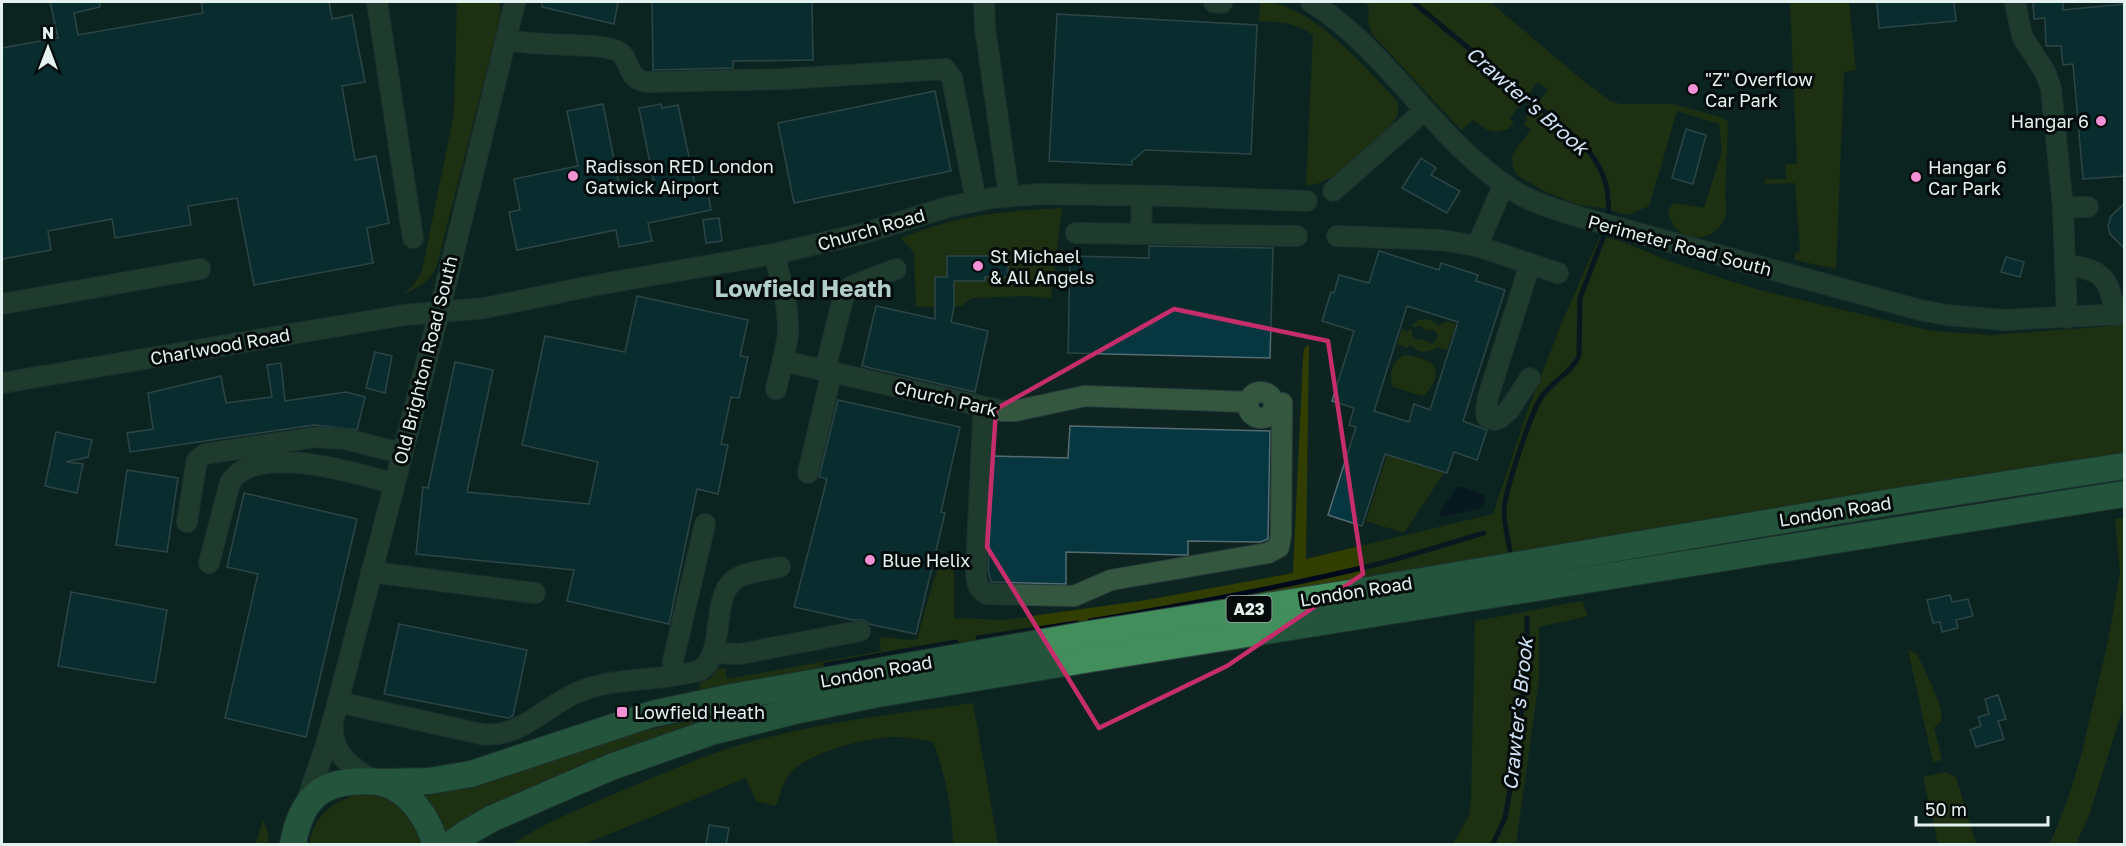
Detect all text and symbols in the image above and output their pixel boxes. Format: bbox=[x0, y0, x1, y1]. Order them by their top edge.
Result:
north arrow bbox=[18, 18, 78, 78]
text: N bbox=[42, 23, 54, 43]
water label: Crawter's Brook bbox=[1462, 41, 1596, 161]
place label: "Z" Overflow Car Park bbox=[1705, 68, 1813, 111]
marker: "Z" Overflow Car Park bbox=[1686, 82, 1700, 96]
place label: Hangar 6 bbox=[2010, 110, 2089, 132]
marker: Hangar 6 bbox=[2094, 114, 2108, 128]
place label: Radisson RED London Gatwick Airport bbox=[585, 155, 774, 198]
place label: Hangar 6 Car Park bbox=[1928, 156, 2007, 199]
marker: Radisson RED London Gatwick Airport bbox=[566, 169, 580, 183]
marker: Hangar 6 Car Park bbox=[1909, 170, 1923, 184]
street label: Church Road bbox=[815, 203, 927, 255]
street label: Perimeter Road South bbox=[1586, 210, 1774, 280]
place label: St Michael & All Angels bbox=[990, 245, 1094, 288]
street label: Old Brighton Road South bbox=[388, 254, 462, 466]
marker: St Michael & All Angels bbox=[971, 259, 985, 273]
district label: Lowfield Heath bbox=[715, 273, 891, 302]
street label: Charlwood Road bbox=[148, 323, 292, 369]
street label: Church Park bbox=[892, 375, 1000, 421]
street label: London Road bbox=[1777, 491, 1893, 531]
place label: Blue Helix bbox=[882, 549, 970, 571]
marker: Blue Helix bbox=[863, 553, 877, 567]
street label: London Road bbox=[1298, 571, 1414, 611]
road number: A23 bbox=[1226, 596, 1272, 622]
water label: Crawter's Brook bbox=[1497, 634, 1537, 792]
street label: London Road bbox=[818, 650, 934, 692]
place label: Lowfield Heath bbox=[634, 701, 765, 723]
marker: Lowfield Heath bbox=[615, 705, 629, 719]
scale bar bbox=[1916, 789, 2048, 827]
text: 50 m bbox=[1925, 798, 1967, 820]

